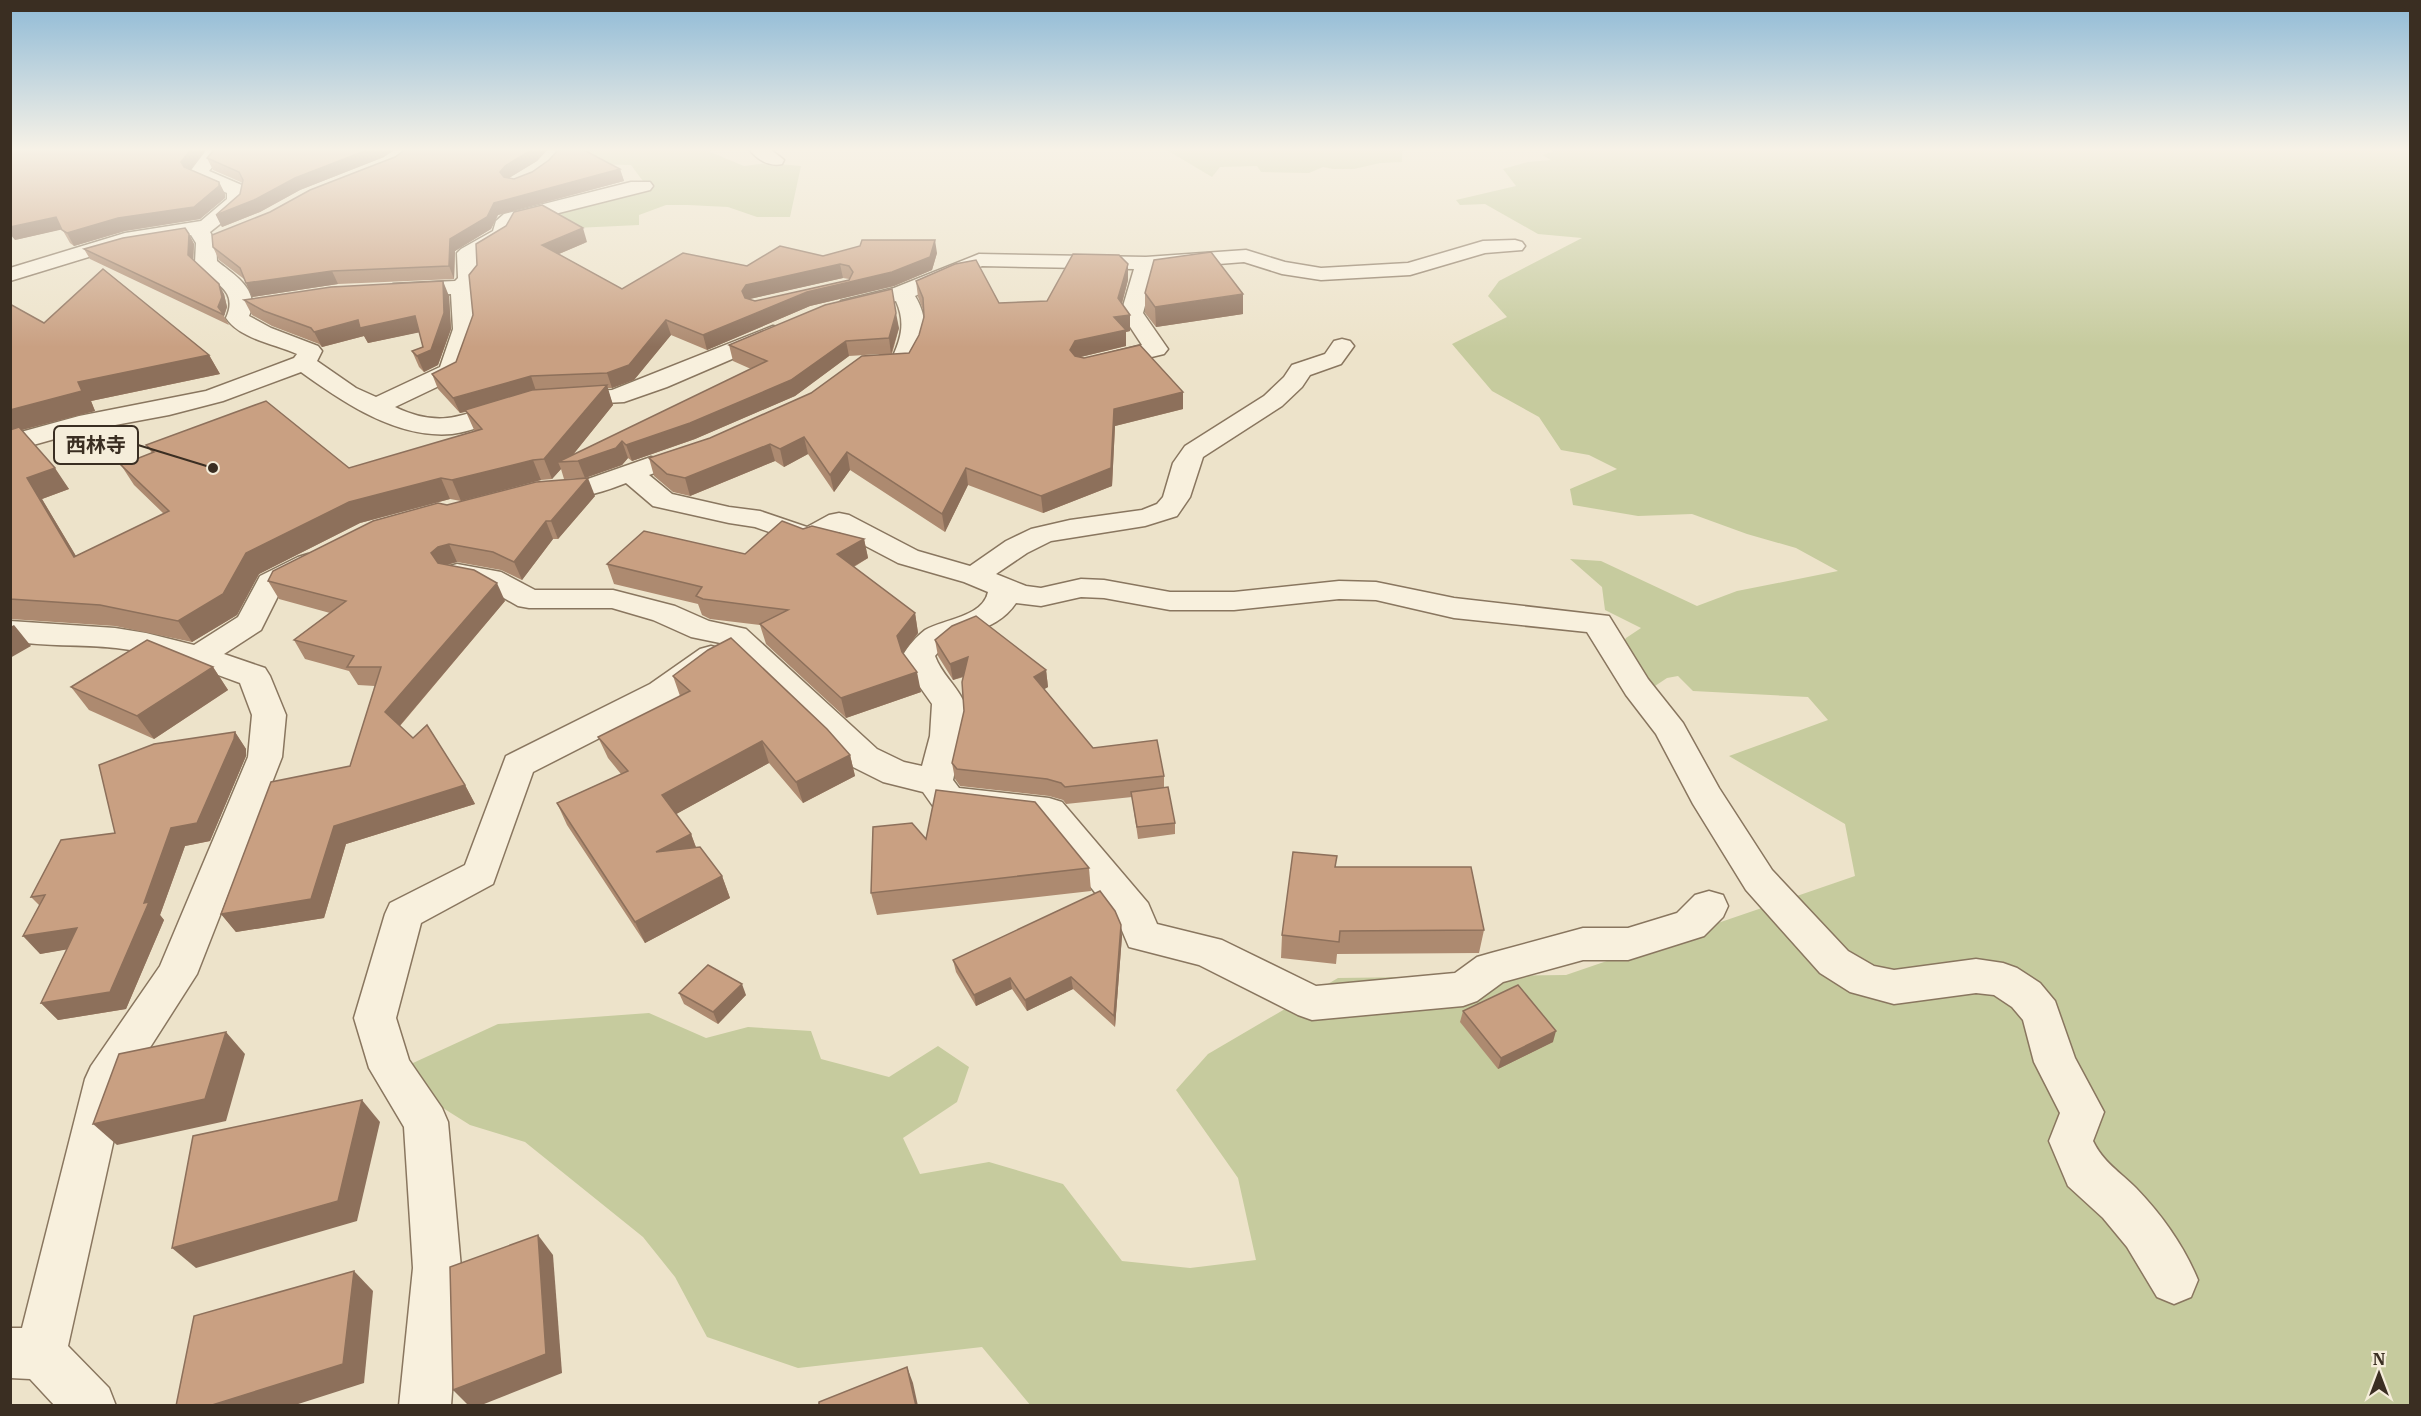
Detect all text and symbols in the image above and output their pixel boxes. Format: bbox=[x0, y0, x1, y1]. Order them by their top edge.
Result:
callout: 西林寺 bbox=[54, 426, 138, 464]
text: 西林寺 bbox=[66, 431, 126, 458]
north arrow bbox=[2349, 1344, 2409, 1404]
text: N bbox=[2373, 1349, 2385, 1369]

